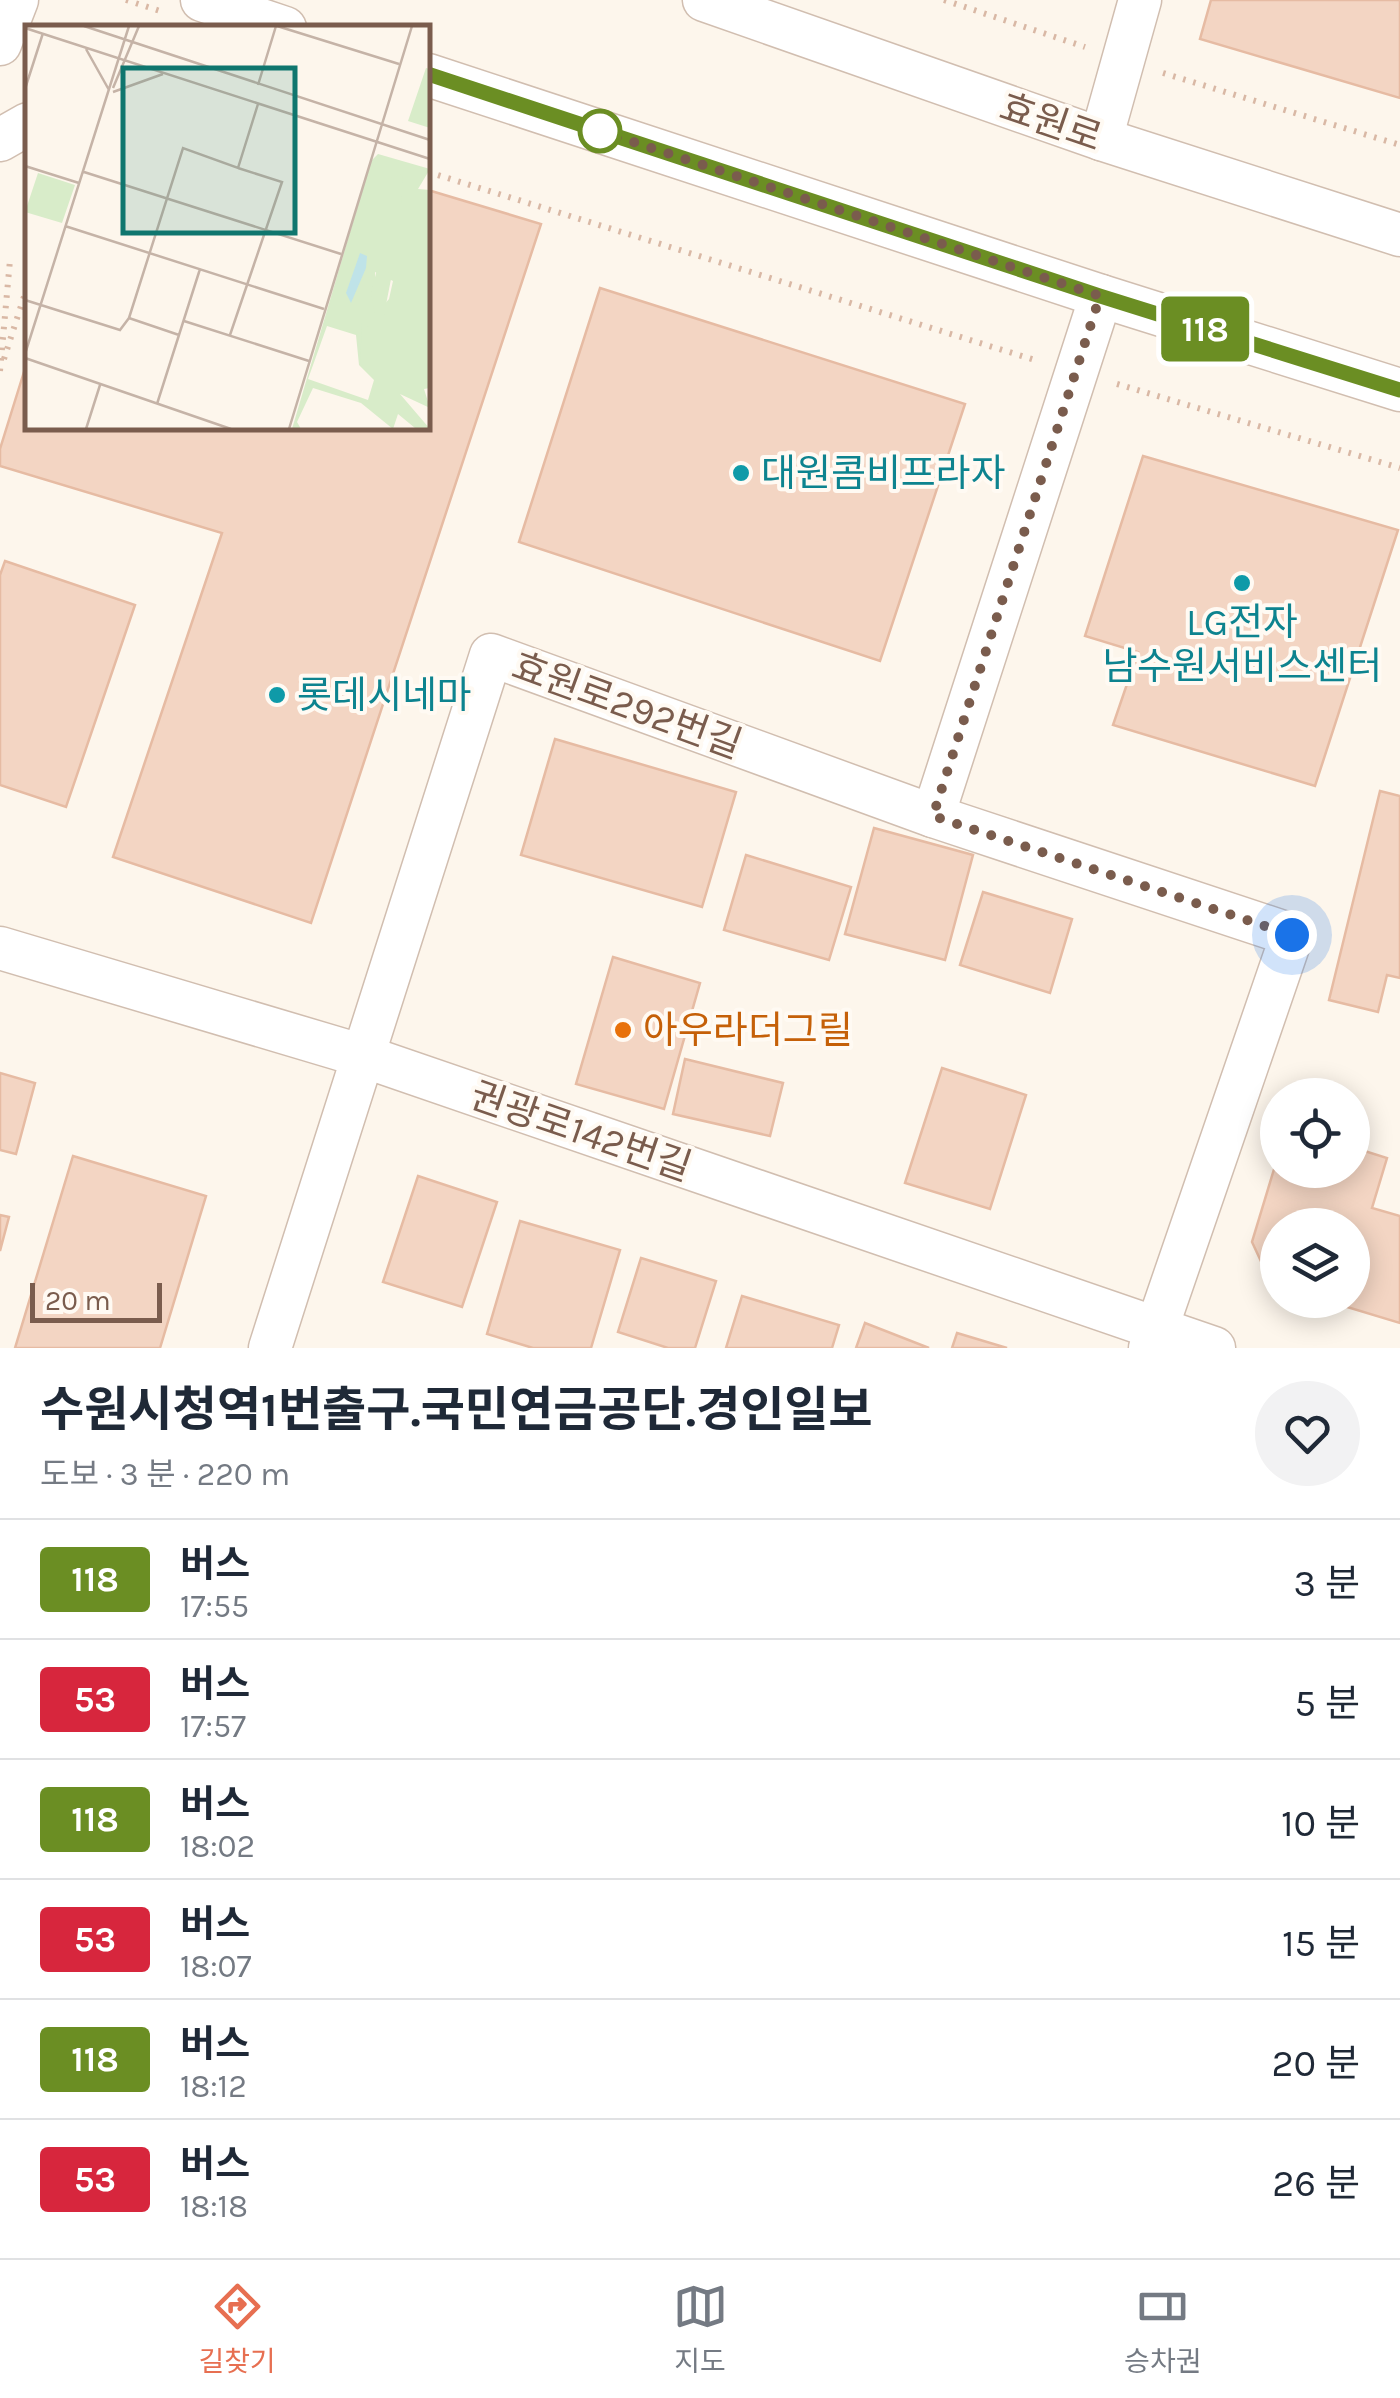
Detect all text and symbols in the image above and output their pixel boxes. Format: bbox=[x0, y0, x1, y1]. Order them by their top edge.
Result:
inset map bbox=[25, 25, 430, 430]
street label: 효원로 bbox=[994, 84, 1108, 161]
unlabelled marker bbox=[579, 110, 621, 152]
line badge: 118 bbox=[1148, 296, 1262, 362]
text: 118 bbox=[1181, 309, 1229, 350]
place label: 대원콤비프라자 bbox=[761, 451, 1006, 496]
marker: 대원콤비프라자 bbox=[730, 462, 752, 484]
marker: LG전자 남수원서비스센터 bbox=[1231, 572, 1253, 594]
place label: LG전자 남수원서비스센터 bbox=[1102, 600, 1382, 689]
street label: 효원로292번길 bbox=[506, 643, 748, 768]
place label: 롯데시네마 bbox=[297, 673, 472, 718]
marker: 롯데시네마 bbox=[266, 684, 288, 706]
your location bbox=[1267, 910, 1317, 960]
place label: 아우라더그릴 bbox=[643, 1008, 853, 1053]
marker: 아우라더그릴 bbox=[612, 1019, 634, 1041]
street label: 권광로142번길 bbox=[464, 1073, 697, 1190]
map controls bbox=[1260, 1078, 1370, 1318]
button: locate bbox=[1260, 1078, 1370, 1188]
button: layers bbox=[1260, 1208, 1370, 1318]
scale bar bbox=[30, 1278, 162, 1322]
text: 20 m bbox=[45, 1284, 111, 1317]
button: heart bbox=[1255, 1381, 1360, 1486]
text: 수원시청역1번출구.국민연금공단.경인일보 bbox=[40, 1382, 873, 1438]
text: 도보 · 3 분 · 220 m bbox=[40, 1456, 290, 1493]
text: 버스 bbox=[180, 1542, 250, 1587]
text: 118 bbox=[71, 1559, 119, 1600]
text: 3 분 bbox=[1294, 1561, 1360, 1606]
text: 17:55 bbox=[180, 1588, 249, 1625]
text: 버스 bbox=[180, 1662, 250, 1707]
text: 53 bbox=[74, 1679, 116, 1720]
text: 5 분 bbox=[1295, 1681, 1360, 1726]
text: 17:57 bbox=[180, 1708, 246, 1745]
text: 버스 bbox=[180, 1782, 250, 1827]
text: 118 bbox=[71, 1799, 119, 1840]
text: 10 분 bbox=[1281, 1801, 1360, 1846]
text: 18:02 bbox=[180, 1828, 255, 1865]
text: 버스 bbox=[180, 1902, 250, 1947]
text: 53 bbox=[74, 1919, 116, 1960]
text: 15 분 bbox=[1282, 1921, 1360, 1966]
text: 18:07 bbox=[180, 1948, 252, 1985]
text: 버스 bbox=[180, 2022, 250, 2067]
text: 118 bbox=[71, 2039, 119, 2080]
text: 20 분 bbox=[1271, 2041, 1360, 2086]
text: 18:12 bbox=[180, 2068, 247, 2105]
text: 버스 bbox=[180, 2142, 250, 2187]
text: 53 bbox=[74, 2159, 116, 2200]
text: 26 분 bbox=[1272, 2161, 1360, 2206]
text: 18:18 bbox=[180, 2188, 248, 2225]
tab: 길찾기 bbox=[198, 2279, 276, 2379]
tab: 지도 bbox=[673, 2279, 728, 2379]
tab: 승차권 bbox=[1124, 2279, 1202, 2379]

